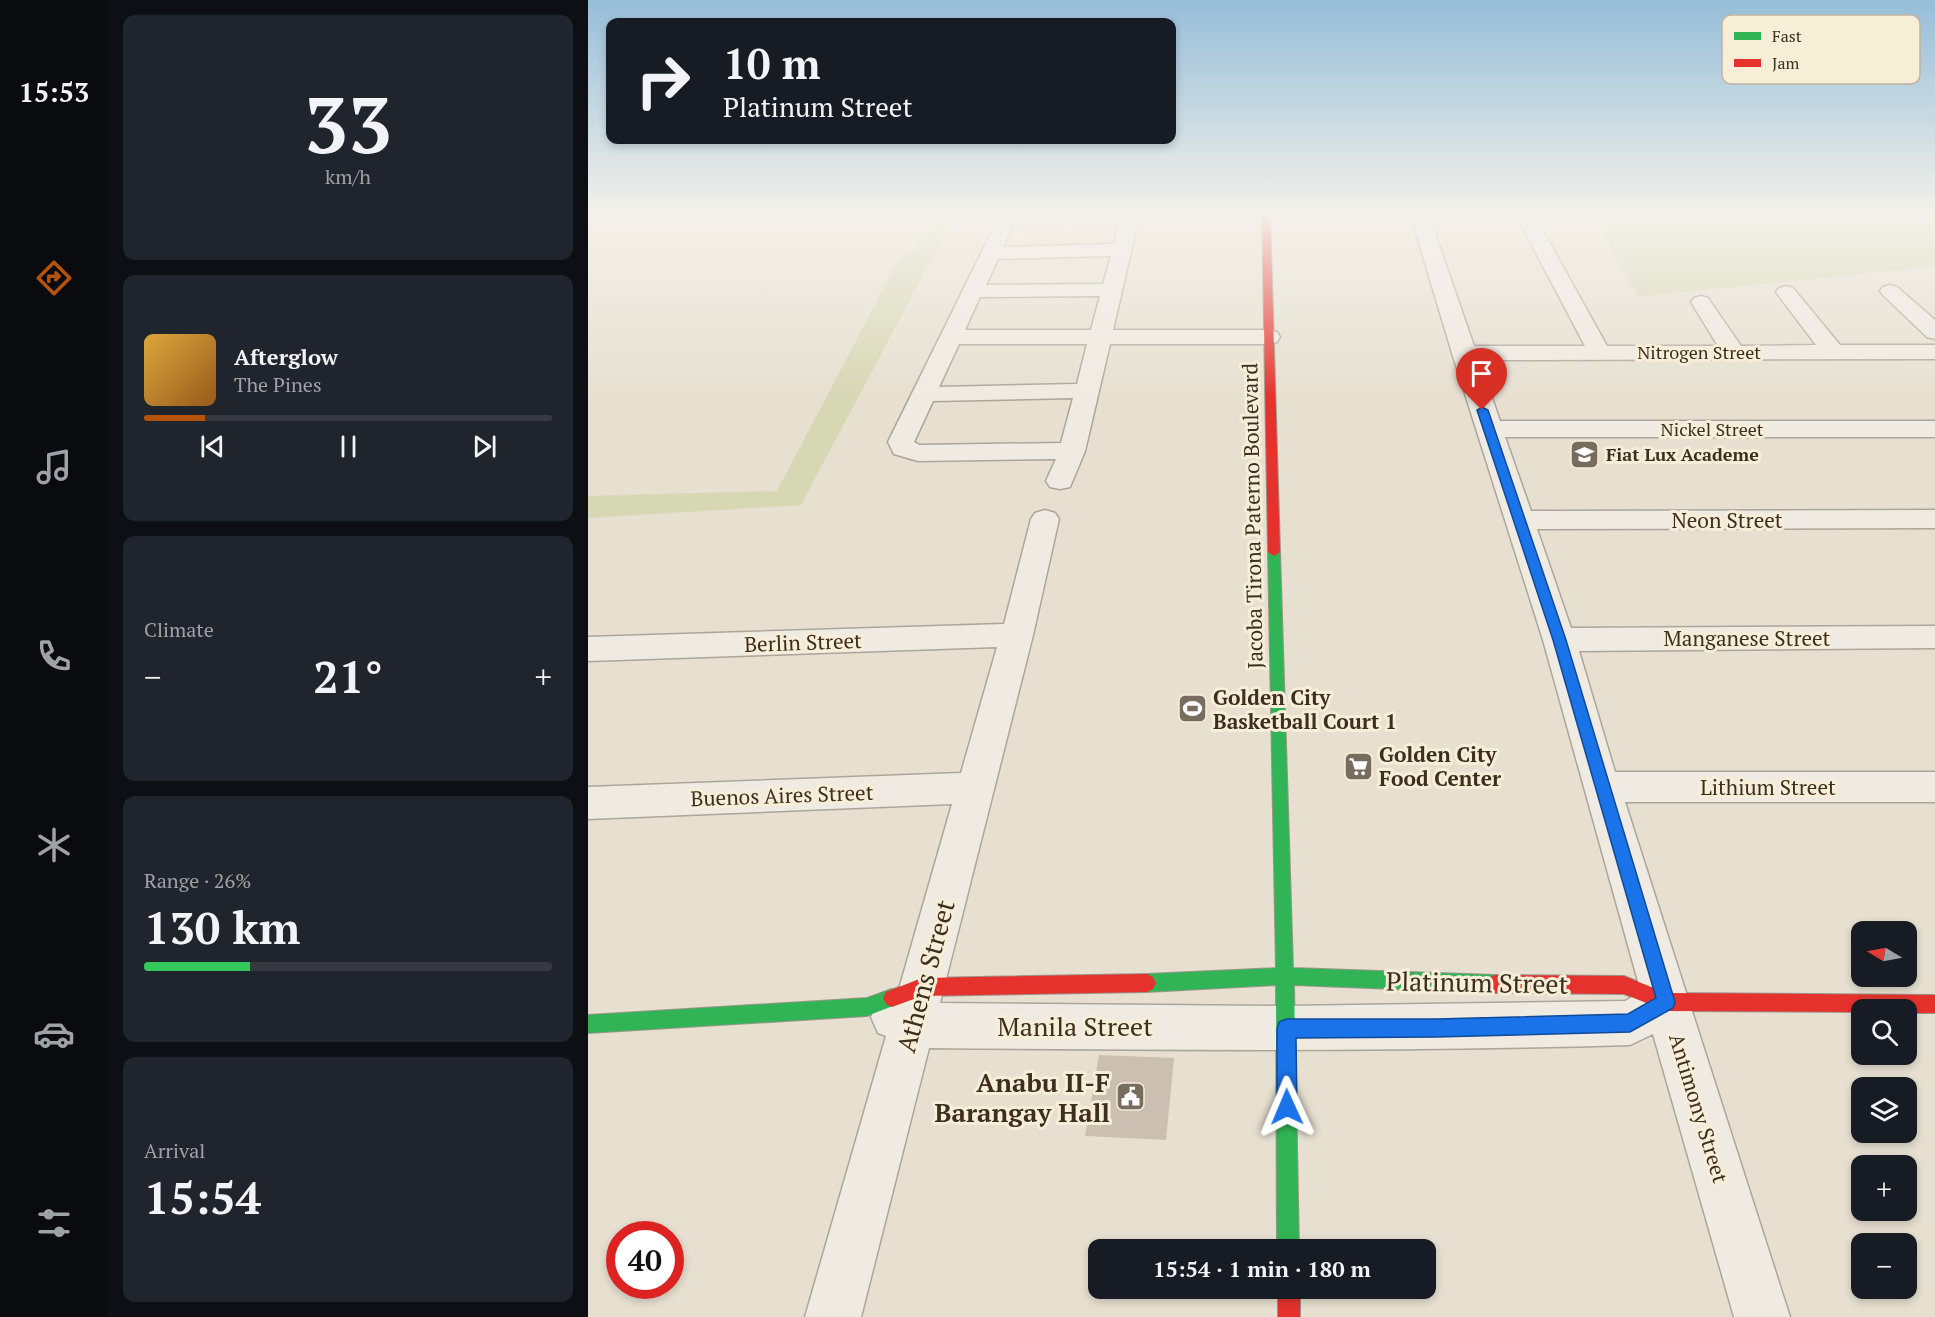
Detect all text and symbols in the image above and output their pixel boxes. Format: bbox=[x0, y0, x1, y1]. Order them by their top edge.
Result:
legend bbox=[1722, 15, 1920, 84]
text: Fast bbox=[1772, 25, 1802, 47]
text: 10 m bbox=[723, 35, 821, 91]
icon: right bbox=[624, 42, 702, 120]
text: Jam bbox=[1772, 52, 1800, 74]
text: 33 bbox=[304, 72, 392, 175]
text: 15:53 bbox=[19, 74, 89, 110]
text: Platinum Street bbox=[723, 89, 912, 125]
text: km/h bbox=[325, 163, 371, 190]
icon: directions bbox=[33, 257, 75, 299]
street label: Nitrogen Street bbox=[1637, 340, 1761, 364]
text: Afterglow bbox=[234, 342, 338, 371]
pin bbox=[1456, 348, 1507, 410]
icon: arrive bbox=[1465, 357, 1498, 390]
street label: Jacoba Tirona Paterno Boulevard bbox=[1235, 362, 1269, 669]
text: The Pines bbox=[234, 371, 322, 398]
street label: Nickel Street bbox=[1661, 417, 1764, 441]
icon: previous bbox=[196, 430, 229, 463]
icon: pause bbox=[332, 430, 365, 463]
icon: next bbox=[468, 430, 501, 463]
school or university icon: Fiat Lux Academe bbox=[1569, 438, 1601, 470]
place label: Fiat Lux Academe bbox=[1606, 442, 1759, 466]
icon: music bbox=[33, 446, 75, 488]
street label: Neon Street bbox=[1671, 506, 1783, 534]
text: Climate bbox=[144, 616, 214, 643]
street label: Manganese Street bbox=[1664, 624, 1831, 652]
street label: Berlin Street bbox=[744, 626, 863, 658]
icon: phone bbox=[33, 635, 75, 677]
text: 21° bbox=[313, 646, 383, 706]
text: − bbox=[144, 655, 162, 698]
text: + bbox=[534, 655, 552, 698]
place label: Golden City Basketball Court 1 bbox=[1213, 683, 1397, 735]
sports icon: Golden City Basketball Court 1 bbox=[1176, 693, 1208, 725]
place label: Golden City Food Center bbox=[1379, 740, 1501, 792]
supermarket icon: Golden City Food Center bbox=[1342, 750, 1374, 782]
street label: Lithium Street bbox=[1700, 773, 1836, 801]
street label: Buenos Aires Street bbox=[690, 778, 874, 812]
icon: climate bbox=[33, 824, 75, 866]
text: Range · 26% bbox=[144, 867, 251, 894]
street label: Athens Street bbox=[888, 895, 962, 1056]
text: 130 km bbox=[144, 897, 300, 957]
north arrow bbox=[1851, 921, 1917, 987]
map controls bbox=[1851, 921, 1917, 1299]
street label: Platinum Street bbox=[1386, 963, 1569, 1001]
button: search bbox=[1851, 999, 1917, 1065]
street label: Manila Street bbox=[997, 1009, 1153, 1043]
icon: car bbox=[33, 1013, 75, 1055]
street label: Antimony Street bbox=[1663, 1030, 1735, 1186]
place label: Anabu II-F Barangay Hall bbox=[935, 1065, 1110, 1129]
position arrow bbox=[1255, 1075, 1319, 1139]
button: layers bbox=[1851, 1077, 1917, 1143]
public building icon: Anabu II-F Barangay Hall bbox=[1115, 1081, 1147, 1113]
text: Arrival bbox=[144, 1137, 205, 1164]
button: + bbox=[1851, 1155, 1917, 1221]
text: 15:54 bbox=[144, 1167, 261, 1227]
icon: filters bbox=[33, 1202, 75, 1244]
speed limit sign: 40 bbox=[606, 1221, 684, 1299]
button: − bbox=[1851, 1233, 1917, 1299]
text: 15:54 · 1 min · 180 m bbox=[1153, 1254, 1371, 1283]

